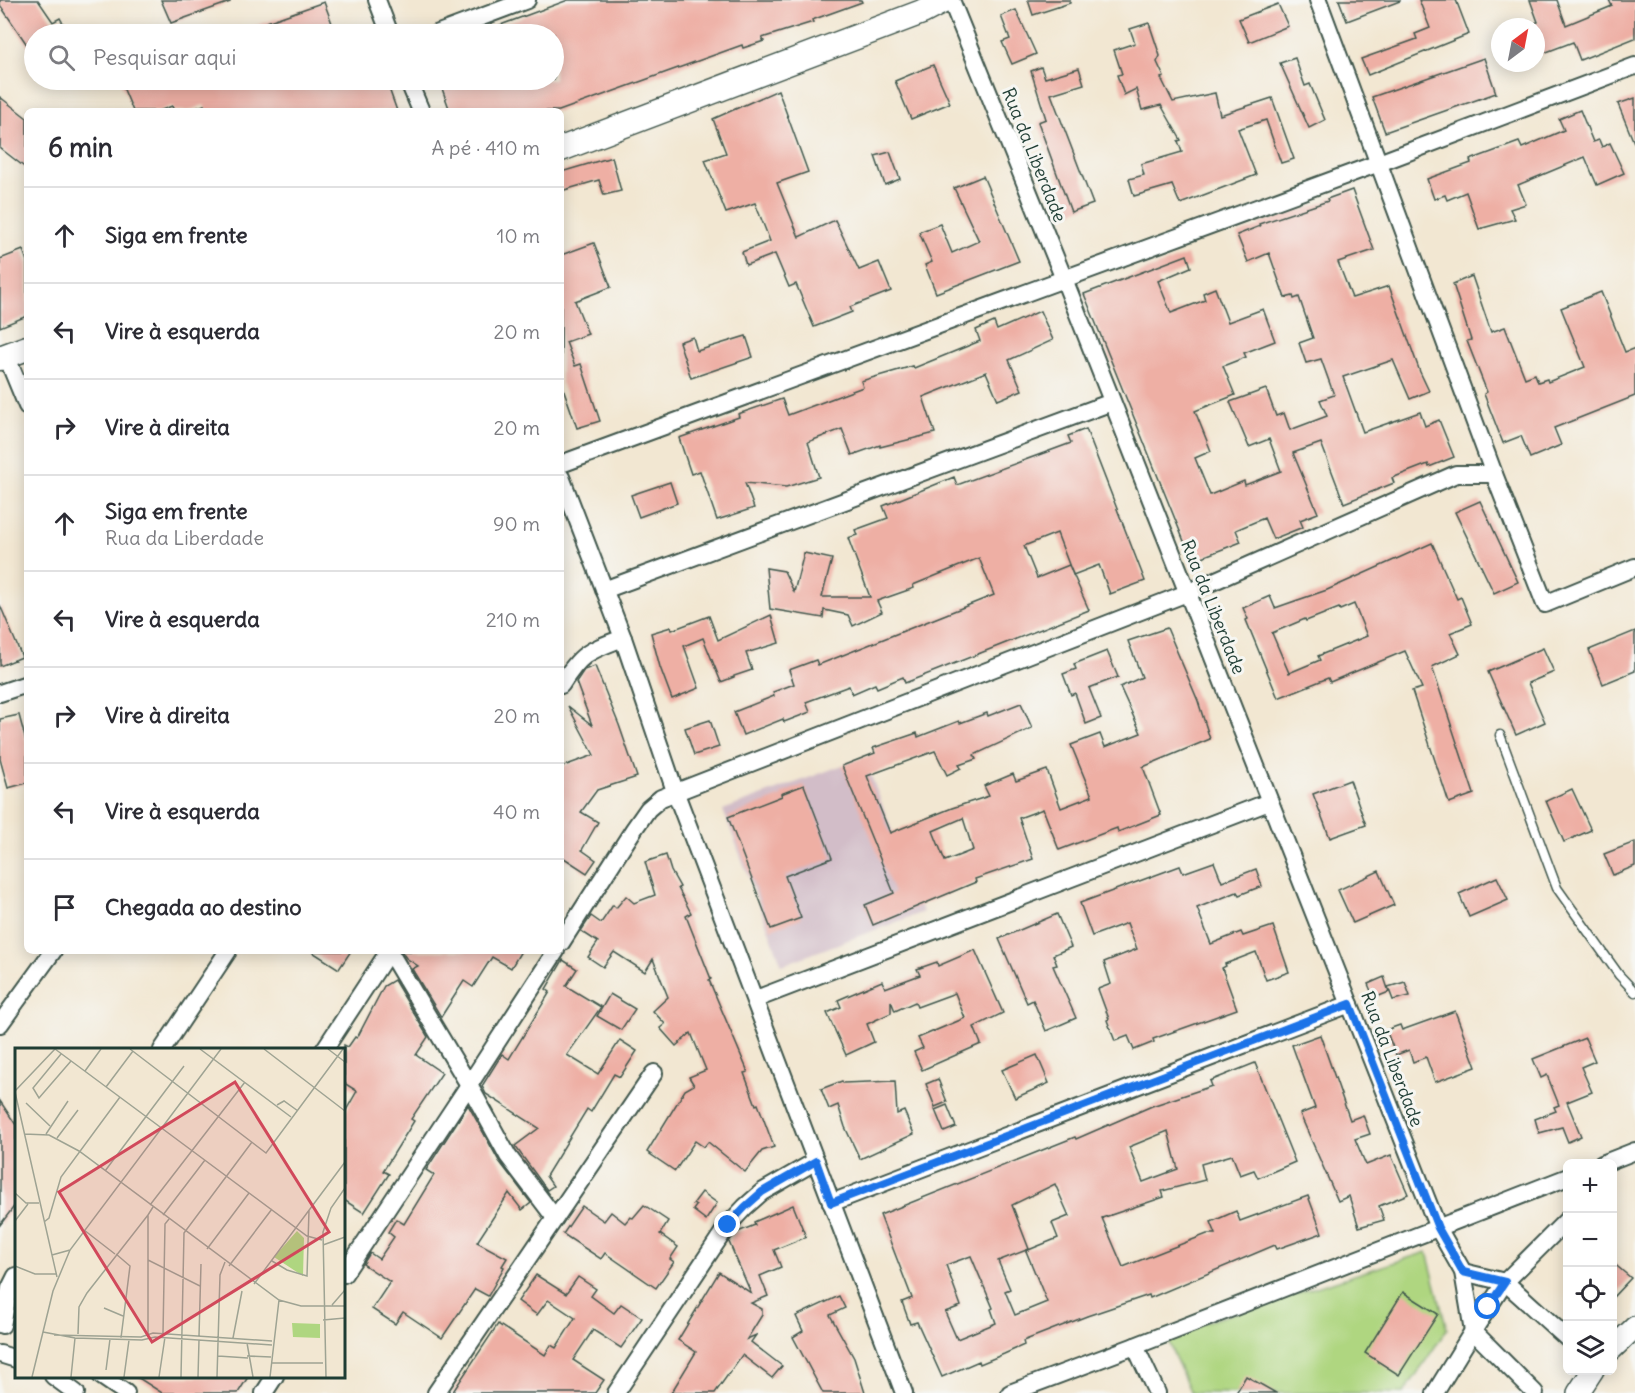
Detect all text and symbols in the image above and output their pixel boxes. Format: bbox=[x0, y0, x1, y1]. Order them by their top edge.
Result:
north arrow bbox=[1491, 18, 1545, 72]
search box bbox=[24, 24, 564, 90]
icon: search bbox=[45, 41, 78, 74]
text: Pesquisar aqui bbox=[93, 43, 236, 71]
street label: Rua da Liberdade bbox=[997, 84, 1072, 225]
text: 6 min bbox=[48, 131, 113, 164]
text: A pé · 410 m bbox=[432, 135, 540, 160]
icon: ahead bbox=[48, 219, 81, 252]
text: Siga em frente bbox=[105, 221, 248, 249]
text: 10 m bbox=[497, 223, 540, 248]
icon: left bbox=[48, 315, 81, 348]
text: Vire à esquerda bbox=[105, 317, 260, 345]
text: 20 m bbox=[494, 319, 540, 344]
icon: right bbox=[48, 411, 81, 444]
text: Vire à direita bbox=[105, 413, 230, 441]
text: 20 m bbox=[494, 415, 540, 440]
text: Siga em frente bbox=[105, 497, 248, 525]
icon: ahead bbox=[48, 507, 81, 540]
text: 90 m bbox=[493, 511, 540, 536]
text: Rua da Liberdade bbox=[105, 525, 264, 550]
street label: Rua da Liberdade bbox=[1176, 536, 1251, 677]
icon: left bbox=[48, 603, 81, 636]
text: Vire à esquerda bbox=[105, 605, 260, 633]
text: 210 m bbox=[486, 607, 540, 632]
icon: right bbox=[48, 699, 81, 732]
text: Vire à direita bbox=[105, 701, 230, 729]
text: 20 m bbox=[494, 703, 540, 728]
icon: left bbox=[48, 795, 81, 828]
text: Vire à esquerda bbox=[105, 797, 260, 825]
text: 40 m bbox=[493, 799, 540, 824]
icon: arrive bbox=[48, 891, 81, 924]
text: Chegada ao destino bbox=[105, 893, 302, 921]
street label: Rua da Liberdade bbox=[1356, 988, 1429, 1130]
inset map bbox=[15, 1048, 345, 1378]
map controls bbox=[1563, 1159, 1617, 1375]
button: + bbox=[1563, 1159, 1617, 1213]
route end bbox=[714, 1211, 740, 1237]
button: − bbox=[1563, 1213, 1617, 1267]
button: locate bbox=[1563, 1267, 1617, 1321]
route start bbox=[1474, 1293, 1500, 1319]
button: layers bbox=[1563, 1321, 1617, 1375]

